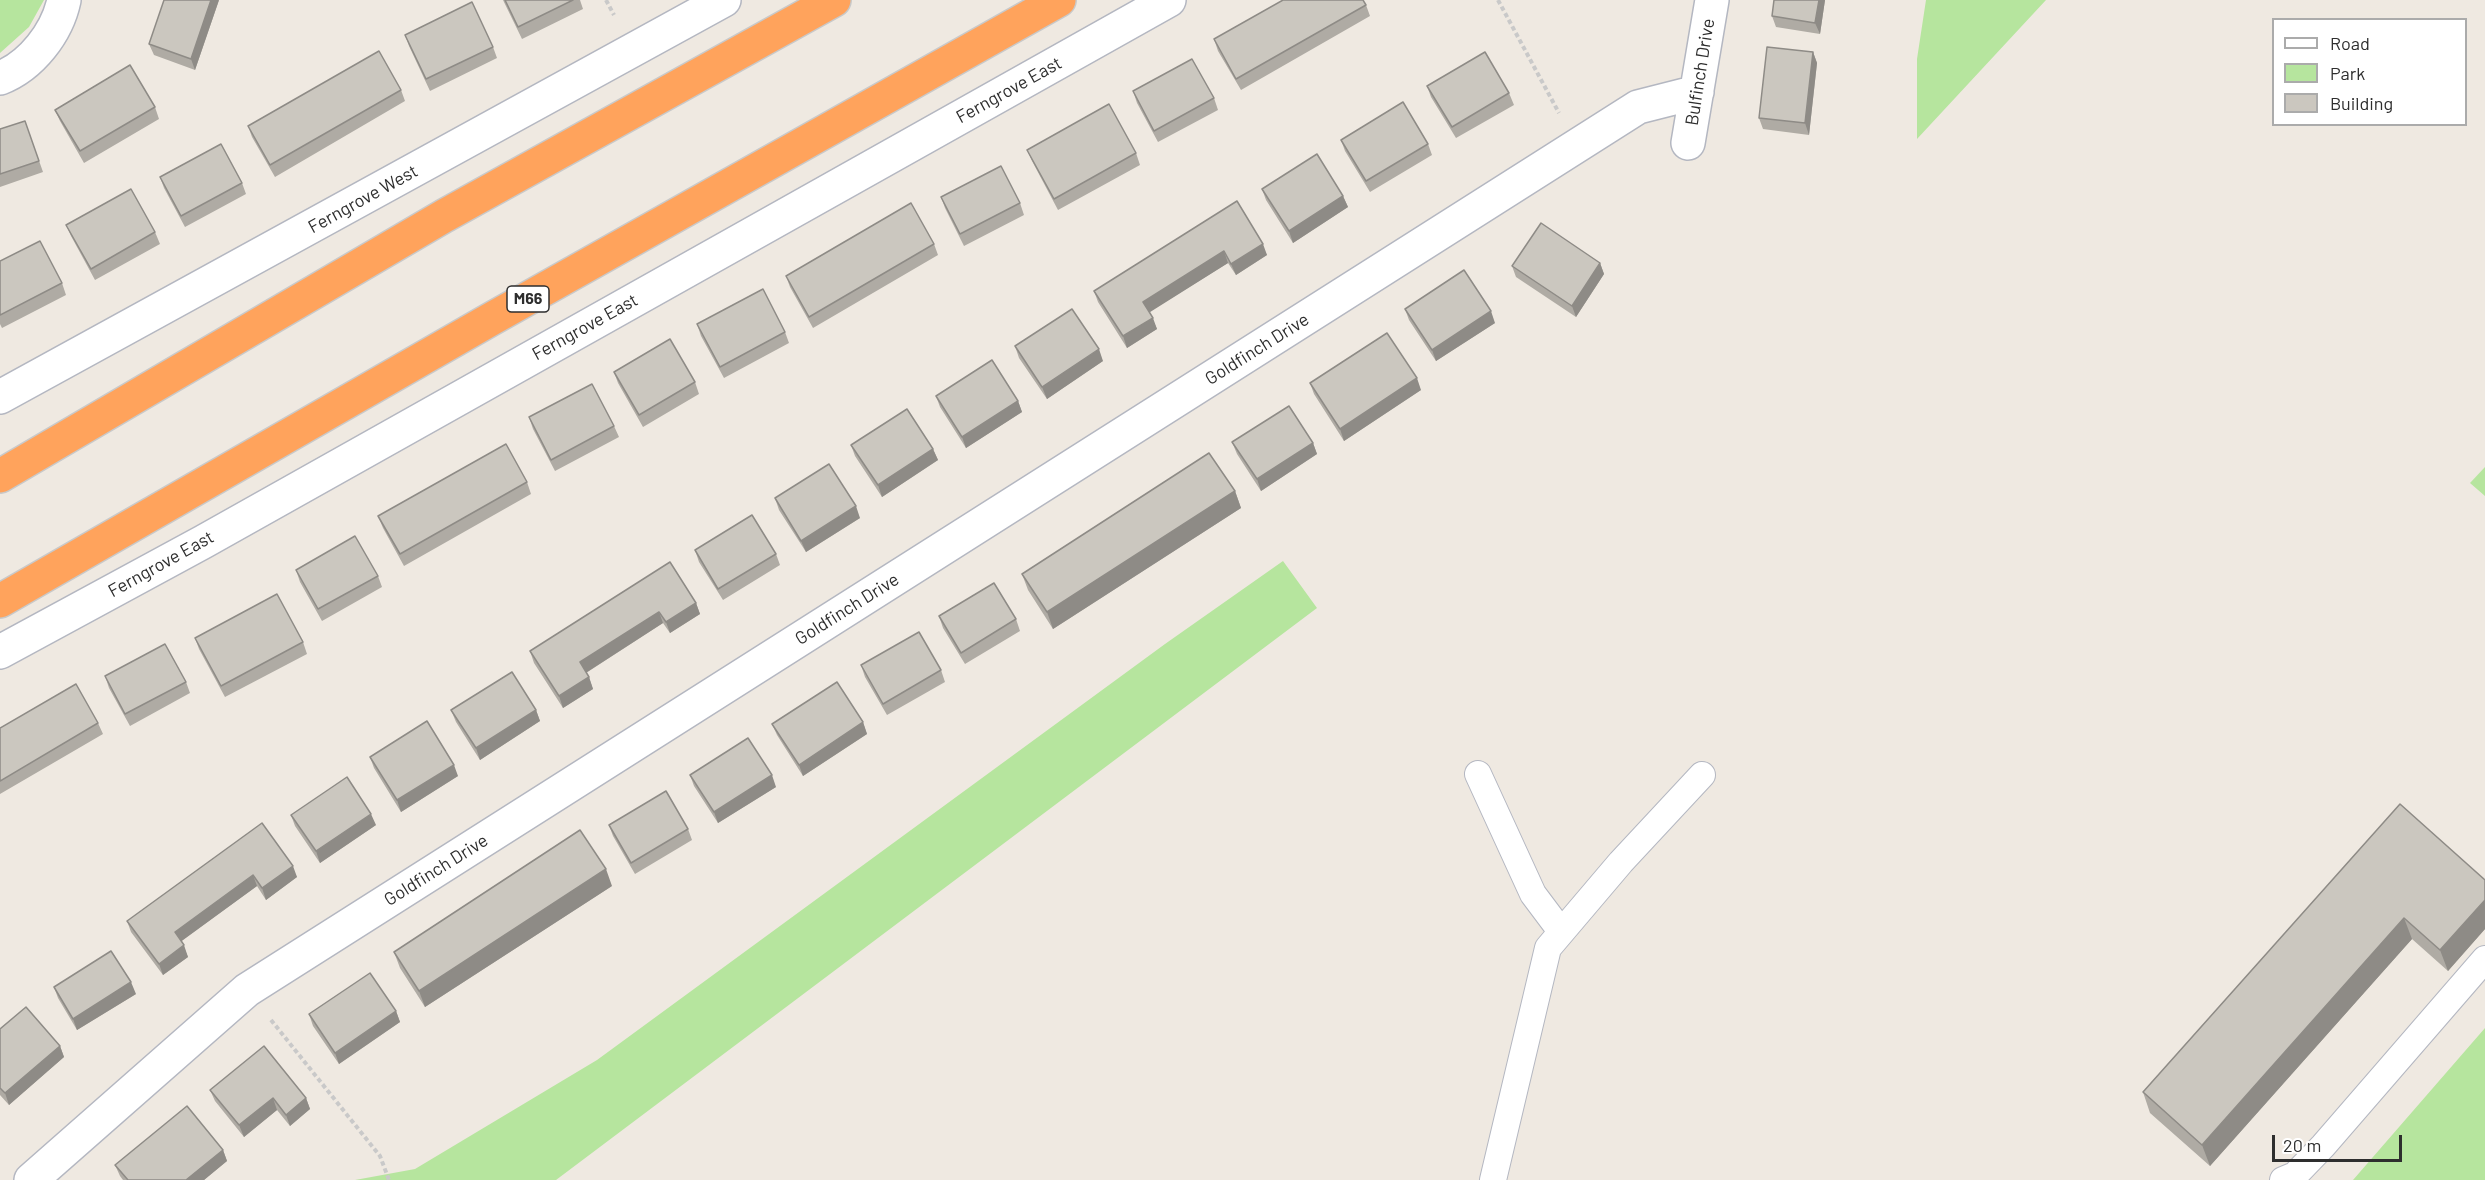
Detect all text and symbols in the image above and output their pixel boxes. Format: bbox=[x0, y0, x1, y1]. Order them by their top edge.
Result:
street label: Bulfinch Drive bbox=[1681, 17, 1719, 127]
legend bbox=[2272, 18, 2467, 126]
text: Road bbox=[2330, 32, 2370, 54]
street label: Ferngrove East bbox=[952, 52, 1066, 128]
text: Park bbox=[2330, 62, 2365, 84]
text: Building bbox=[2330, 92, 2393, 114]
street label: Ferngrove West bbox=[304, 160, 422, 238]
road number: M66 bbox=[507, 286, 549, 312]
street label: Ferngrove East bbox=[528, 289, 642, 365]
street label: Goldfinch Drive bbox=[1201, 309, 1313, 389]
street label: Ferngrove East bbox=[104, 526, 218, 602]
street label: Goldfinch Drive bbox=[791, 569, 903, 649]
street label: Goldfinch Drive bbox=[380, 830, 492, 910]
scale bar bbox=[2275, 1123, 2406, 1161]
text: 20 m bbox=[2283, 1134, 2321, 1156]

